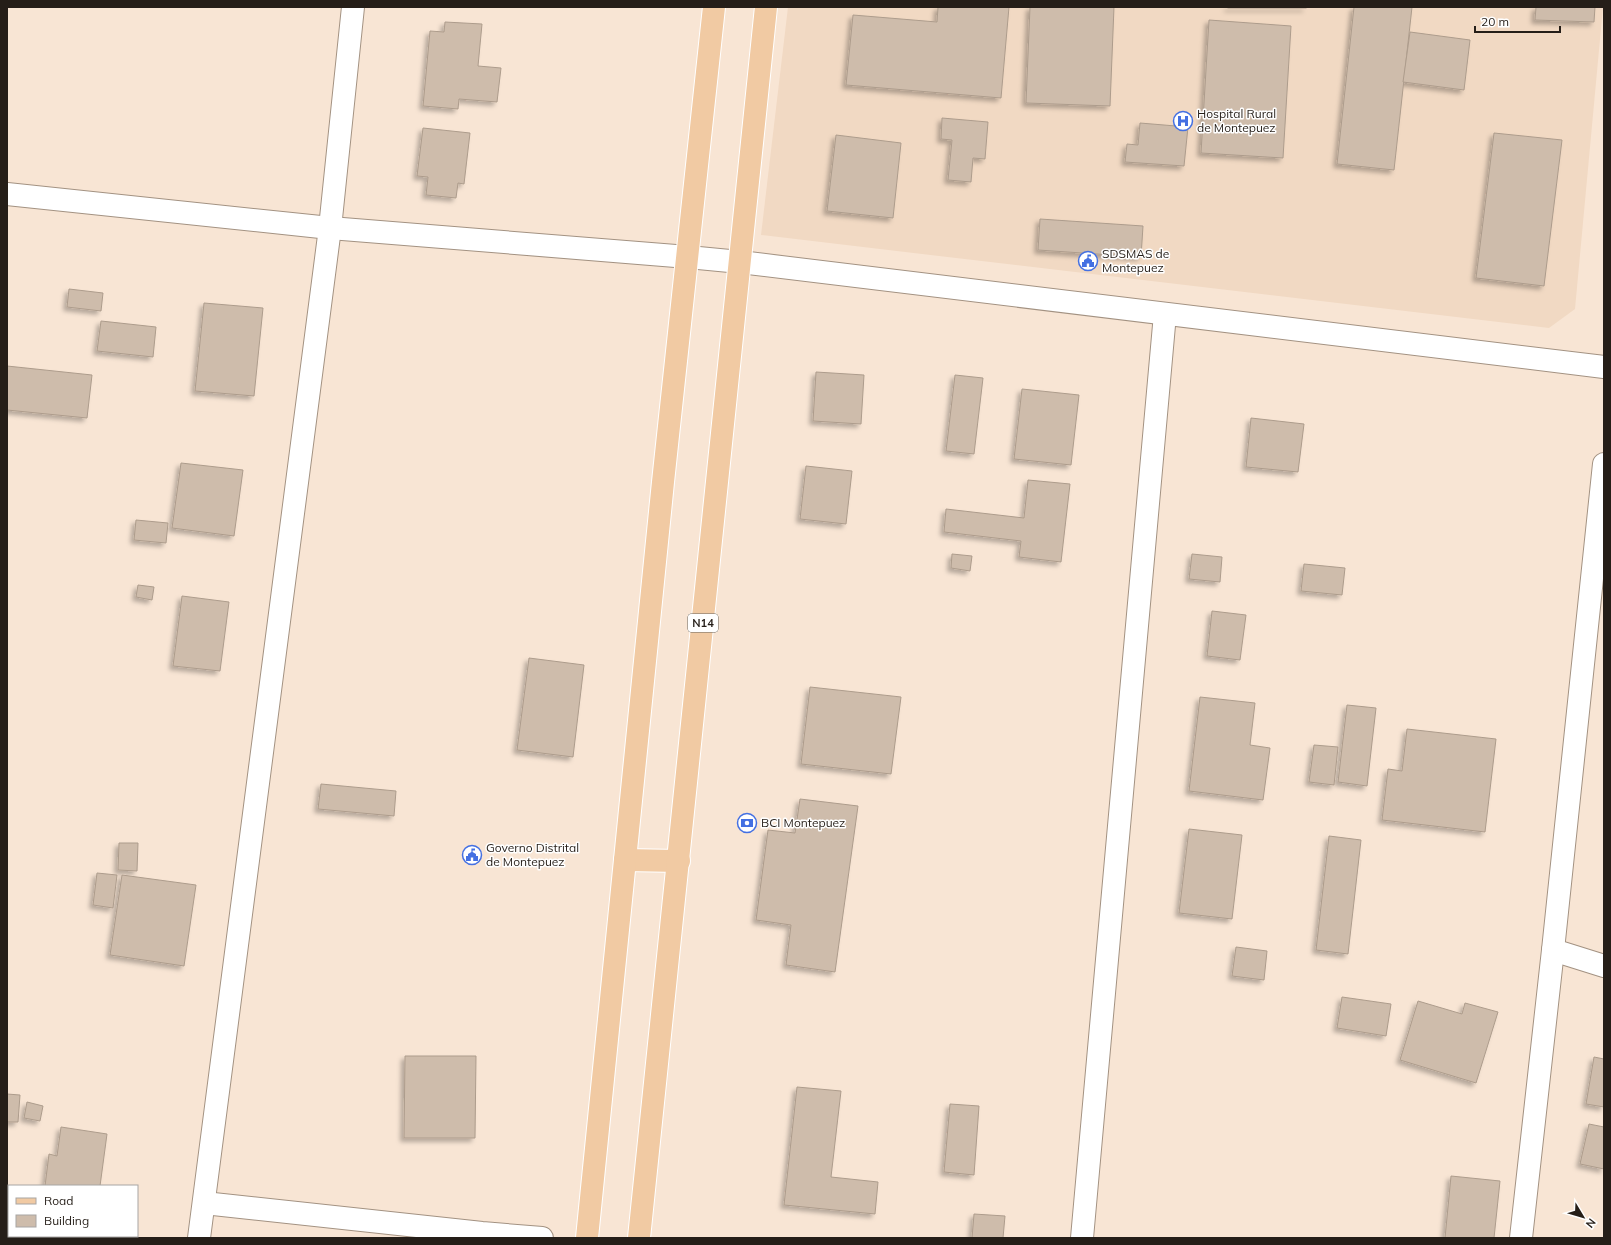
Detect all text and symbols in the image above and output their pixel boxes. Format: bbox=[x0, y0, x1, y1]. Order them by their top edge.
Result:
scale bar bbox=[1475, 8, 1560, 34]
text: 20 m bbox=[1481, 14, 1509, 29]
place label: Hospital Rural de Montepuez bbox=[1197, 106, 1276, 135]
hospital icon: Hospital Rural de Montepuez bbox=[1172, 110, 1194, 132]
place label: SDSMAS de Montepuez bbox=[1102, 246, 1169, 275]
public building icon: SDSMAS de Montepuez bbox=[1077, 250, 1099, 272]
road number: N14 bbox=[688, 614, 718, 632]
bank icon: BCI Montepuez bbox=[736, 812, 758, 834]
place label: BCI Montepuez bbox=[761, 815, 845, 830]
place label: Governo Distrital de Montepuez bbox=[486, 840, 579, 869]
public building icon: Governo Distrital de Montepuez bbox=[461, 844, 483, 866]
legend bbox=[8, 1185, 138, 1237]
text: Road bbox=[44, 1193, 73, 1208]
north arrow bbox=[1563, 1197, 1603, 1237]
text: Building bbox=[44, 1213, 89, 1228]
text: N bbox=[1583, 1216, 1599, 1231]

